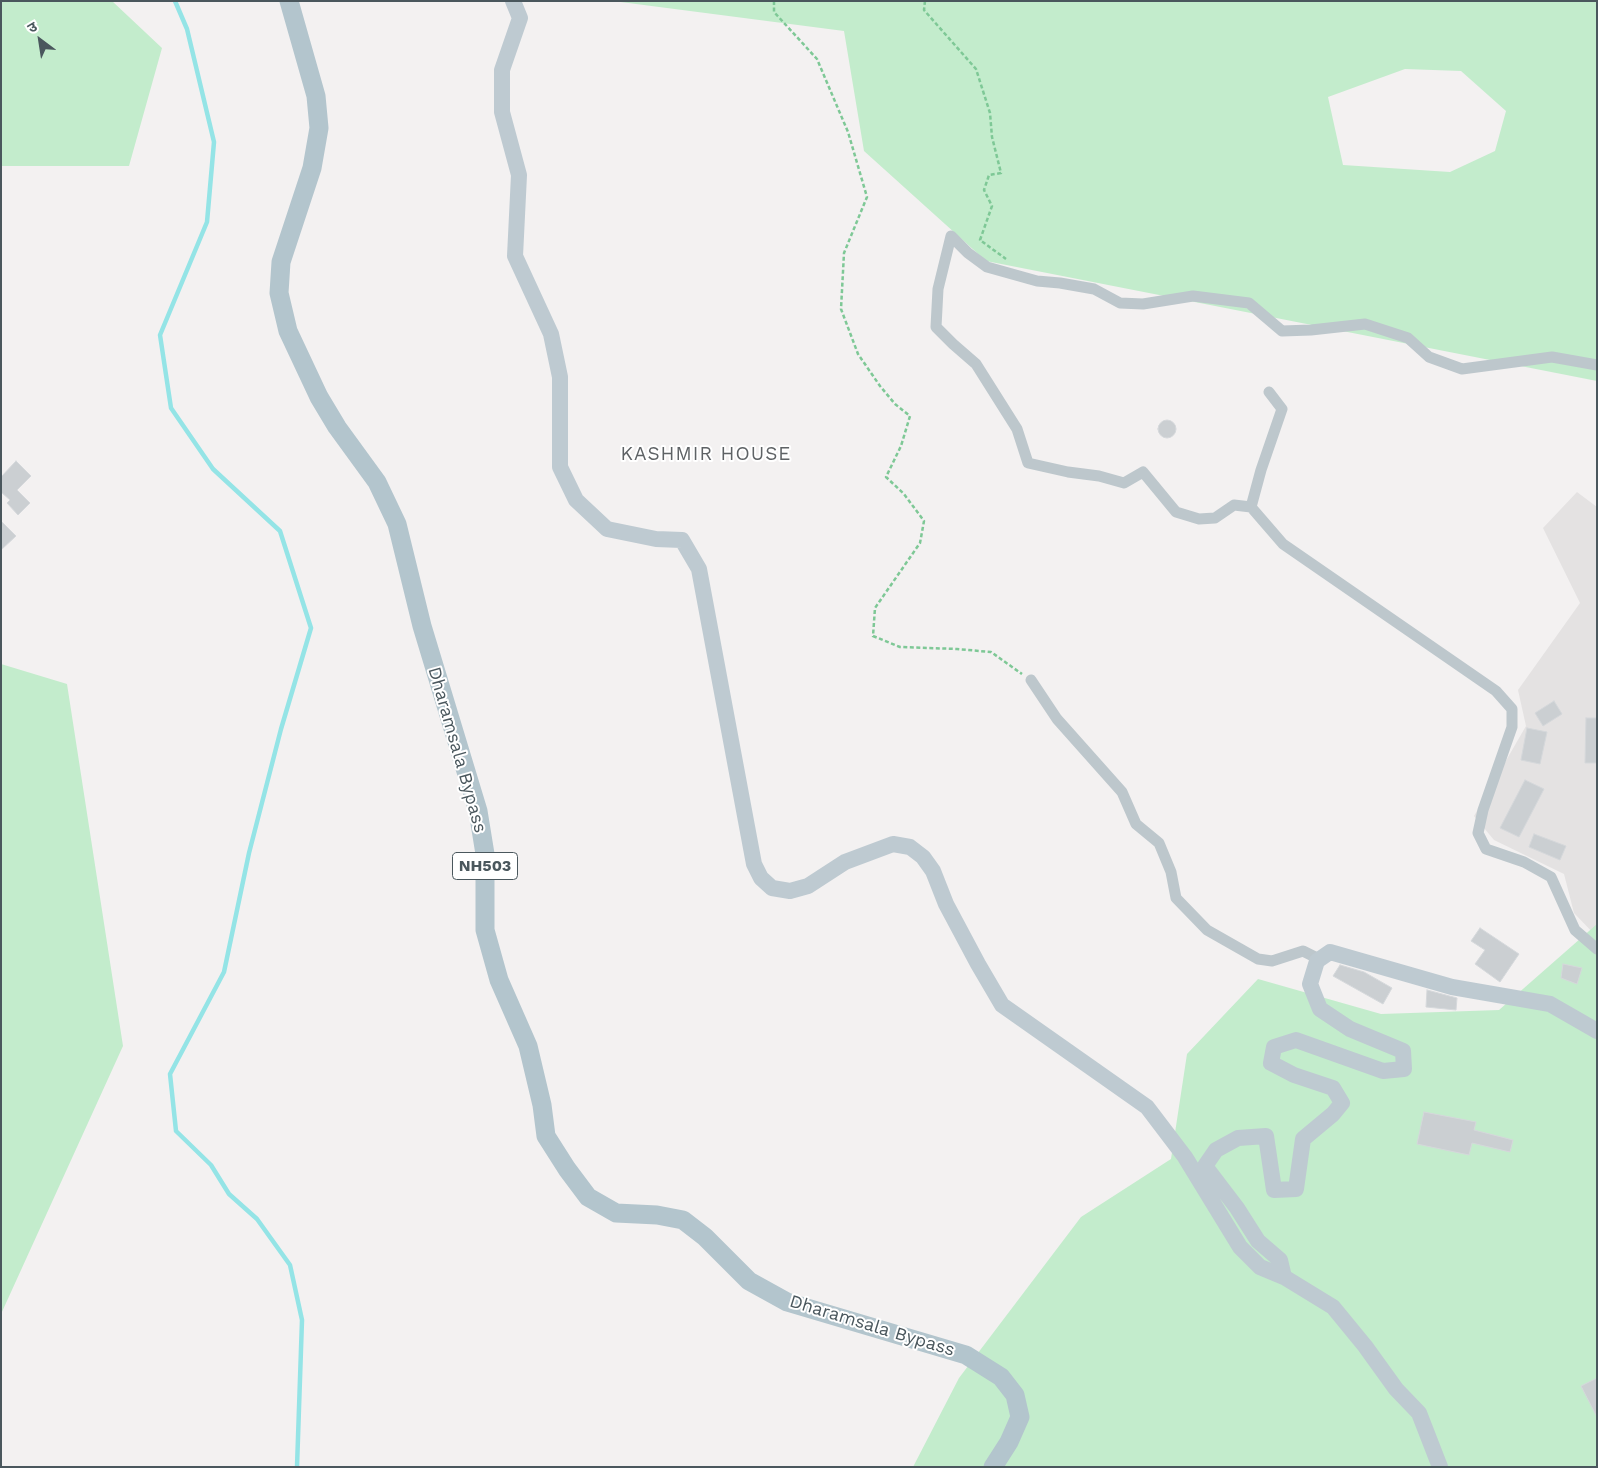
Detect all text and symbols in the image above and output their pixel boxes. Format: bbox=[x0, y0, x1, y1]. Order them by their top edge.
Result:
north arrow bbox=[15, 15, 65, 65]
text: उ bbox=[25, 18, 40, 36]
district label: KASHMIR HOUSE bbox=[619, 443, 793, 465]
street label: Dharamsala Bypass bbox=[423, 665, 491, 835]
road number: NH503 bbox=[452, 852, 518, 879]
street label: Dharamsala Bypass bbox=[787, 1291, 957, 1361]

